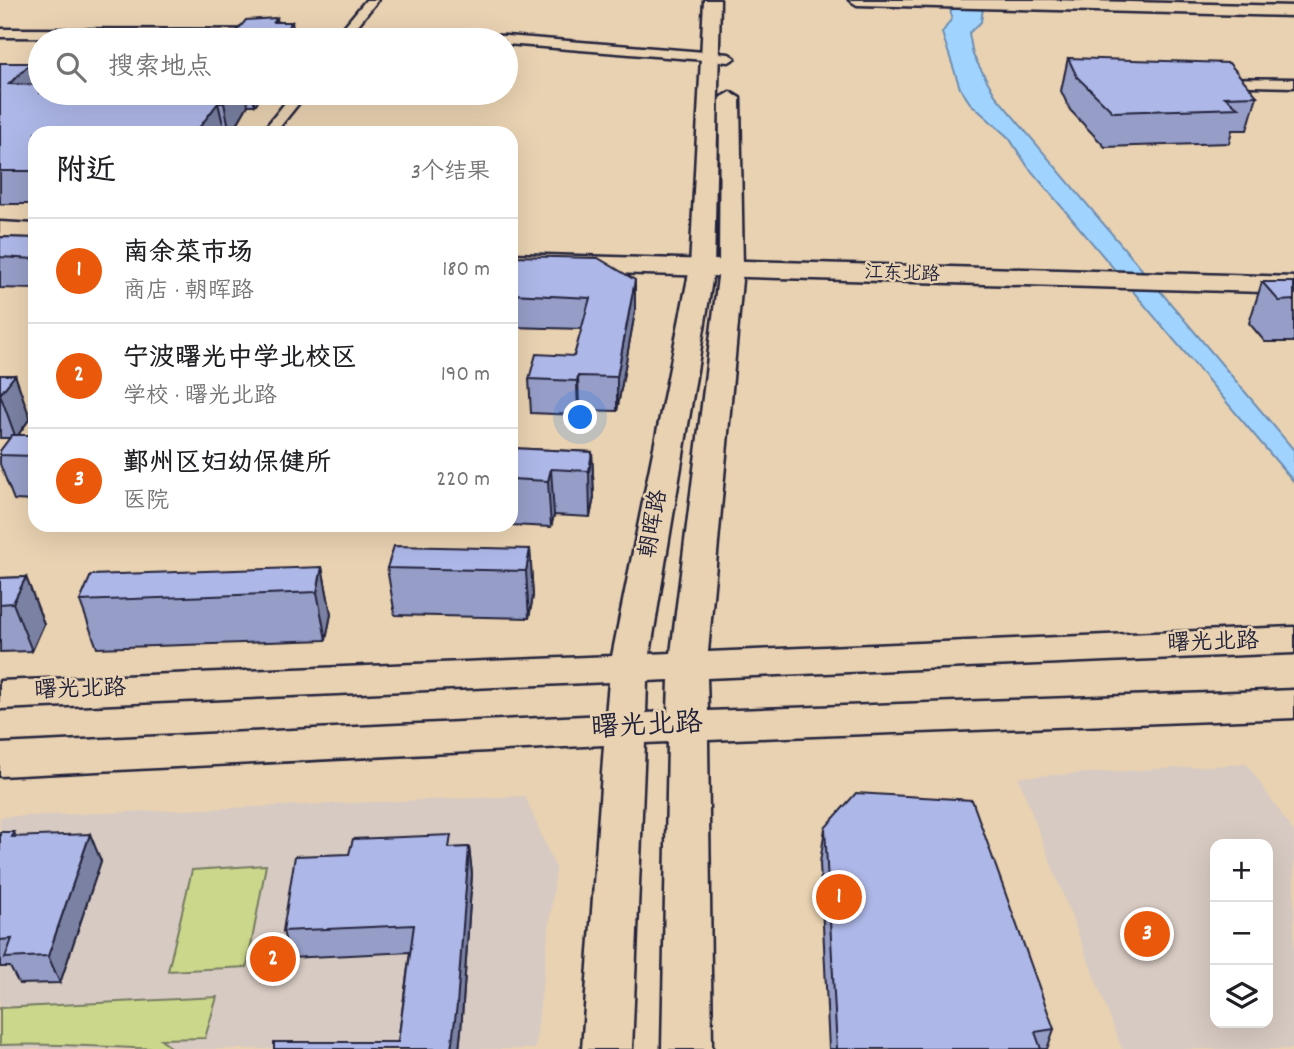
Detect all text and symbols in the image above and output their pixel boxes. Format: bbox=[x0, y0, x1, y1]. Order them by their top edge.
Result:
search box bbox=[28, 28, 518, 105]
icon: search bbox=[52, 48, 90, 86]
text: 搜索地点 bbox=[108, 50, 212, 87]
text: 附近 bbox=[56, 152, 116, 195]
text: 3个结果 bbox=[411, 157, 490, 190]
text: 南余菜市场 bbox=[123, 236, 253, 273]
text: 1 bbox=[76, 254, 82, 287]
text: 180 m bbox=[442, 254, 490, 287]
street label: 江东北路 bbox=[864, 260, 940, 290]
text: 商店 · 朝晖路 bbox=[123, 276, 254, 309]
text: 宁波曙光中学北校区 bbox=[123, 341, 357, 378]
text: 2 bbox=[74, 359, 84, 392]
text: 190 m bbox=[441, 359, 490, 392]
text: 学校 · 曙光北路 bbox=[123, 381, 277, 414]
your location bbox=[563, 400, 597, 434]
text: 鄞州区妇幼保健所 bbox=[123, 446, 331, 483]
text: 3 bbox=[74, 464, 84, 497]
text: 220 m bbox=[436, 464, 490, 497]
text: 医院 bbox=[123, 486, 169, 519]
street label: 朝晖路 bbox=[633, 487, 677, 561]
street label: 曙光北路 bbox=[1166, 626, 1260, 662]
street label: 曙光北路 bbox=[33, 673, 127, 709]
street label: 曙光北路 bbox=[590, 705, 704, 751]
map controls bbox=[1210, 839, 1273, 1028]
button: + bbox=[1210, 839, 1273, 902]
pin: 1 bbox=[816, 871, 862, 923]
button: − bbox=[1210, 902, 1273, 965]
pin: 3 bbox=[1124, 908, 1170, 960]
pin: 2 bbox=[250, 933, 296, 985]
button: layers bbox=[1210, 965, 1273, 1028]

